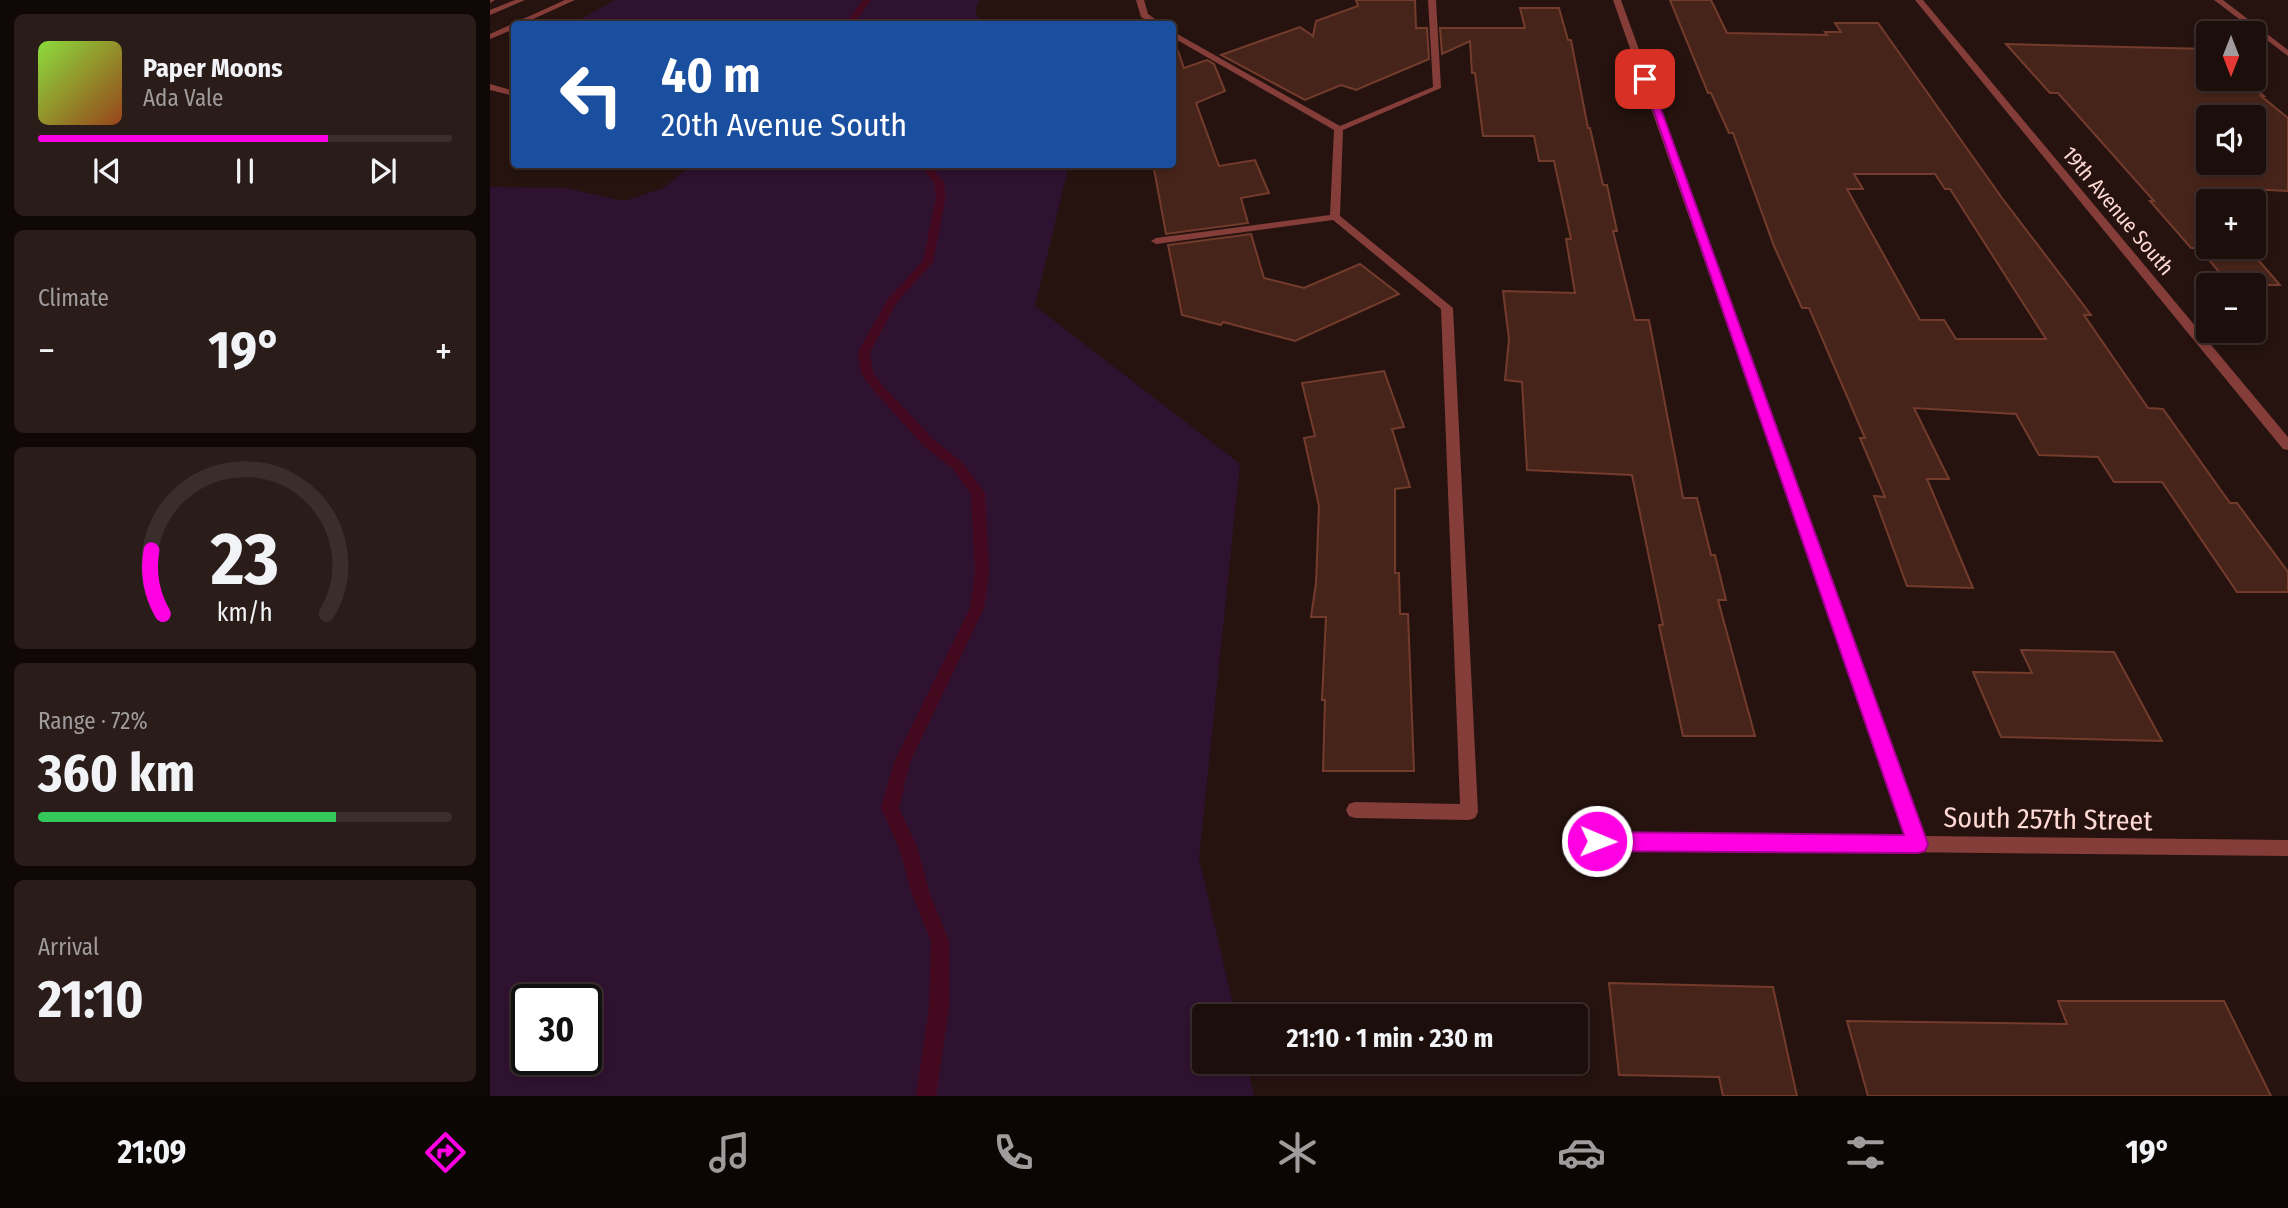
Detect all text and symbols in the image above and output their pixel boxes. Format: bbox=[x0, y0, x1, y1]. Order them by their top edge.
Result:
north arrow bbox=[2196, 21, 2266, 91]
map controls bbox=[2196, 21, 2266, 343]
text: 40 m bbox=[661, 46, 761, 105]
icon: left bbox=[546, 49, 637, 140]
pin bbox=[1615, 49, 1675, 109]
text: Paper Moons bbox=[143, 53, 283, 84]
icon: arrive bbox=[1626, 60, 1664, 98]
text: Ada Vale bbox=[143, 84, 223, 112]
button: sound bbox=[2196, 105, 2266, 175]
text: 20th Avenue South bbox=[661, 106, 907, 144]
street label: 19th Avenue South bbox=[2057, 141, 2179, 281]
icon: previous bbox=[88, 152, 126, 190]
icon: pause bbox=[226, 152, 264, 190]
icon: next bbox=[364, 152, 402, 190]
button: + bbox=[2196, 189, 2266, 259]
button: − bbox=[2196, 273, 2266, 343]
text: Climate bbox=[38, 284, 109, 312]
text: 19° bbox=[208, 319, 282, 382]
text: − bbox=[38, 328, 55, 374]
text: + bbox=[435, 328, 452, 374]
text: 23 bbox=[210, 516, 279, 603]
text: km/h bbox=[217, 598, 273, 628]
text: Range · 72% bbox=[38, 707, 148, 735]
text: 360 km bbox=[38, 742, 195, 805]
street label: South 257th Street bbox=[1943, 801, 2154, 837]
position arrow bbox=[1560, 804, 1634, 878]
text: Arrival bbox=[38, 933, 99, 961]
text: 21:10 bbox=[38, 968, 144, 1031]
speed limit sign: 30 bbox=[511, 984, 602, 1075]
text: 21:10 · 1 min · 230 m bbox=[1287, 1023, 1493, 1054]
icon: directions bbox=[421, 1128, 470, 1177]
icon: music bbox=[705, 1128, 754, 1177]
icon: phone bbox=[989, 1128, 1038, 1177]
icon: climate bbox=[1273, 1128, 1322, 1177]
icon: car bbox=[1557, 1128, 1606, 1177]
icon: filters bbox=[1841, 1128, 1890, 1177]
text: 21:09 bbox=[118, 1133, 186, 1171]
text: 19° bbox=[2125, 1133, 2170, 1171]

